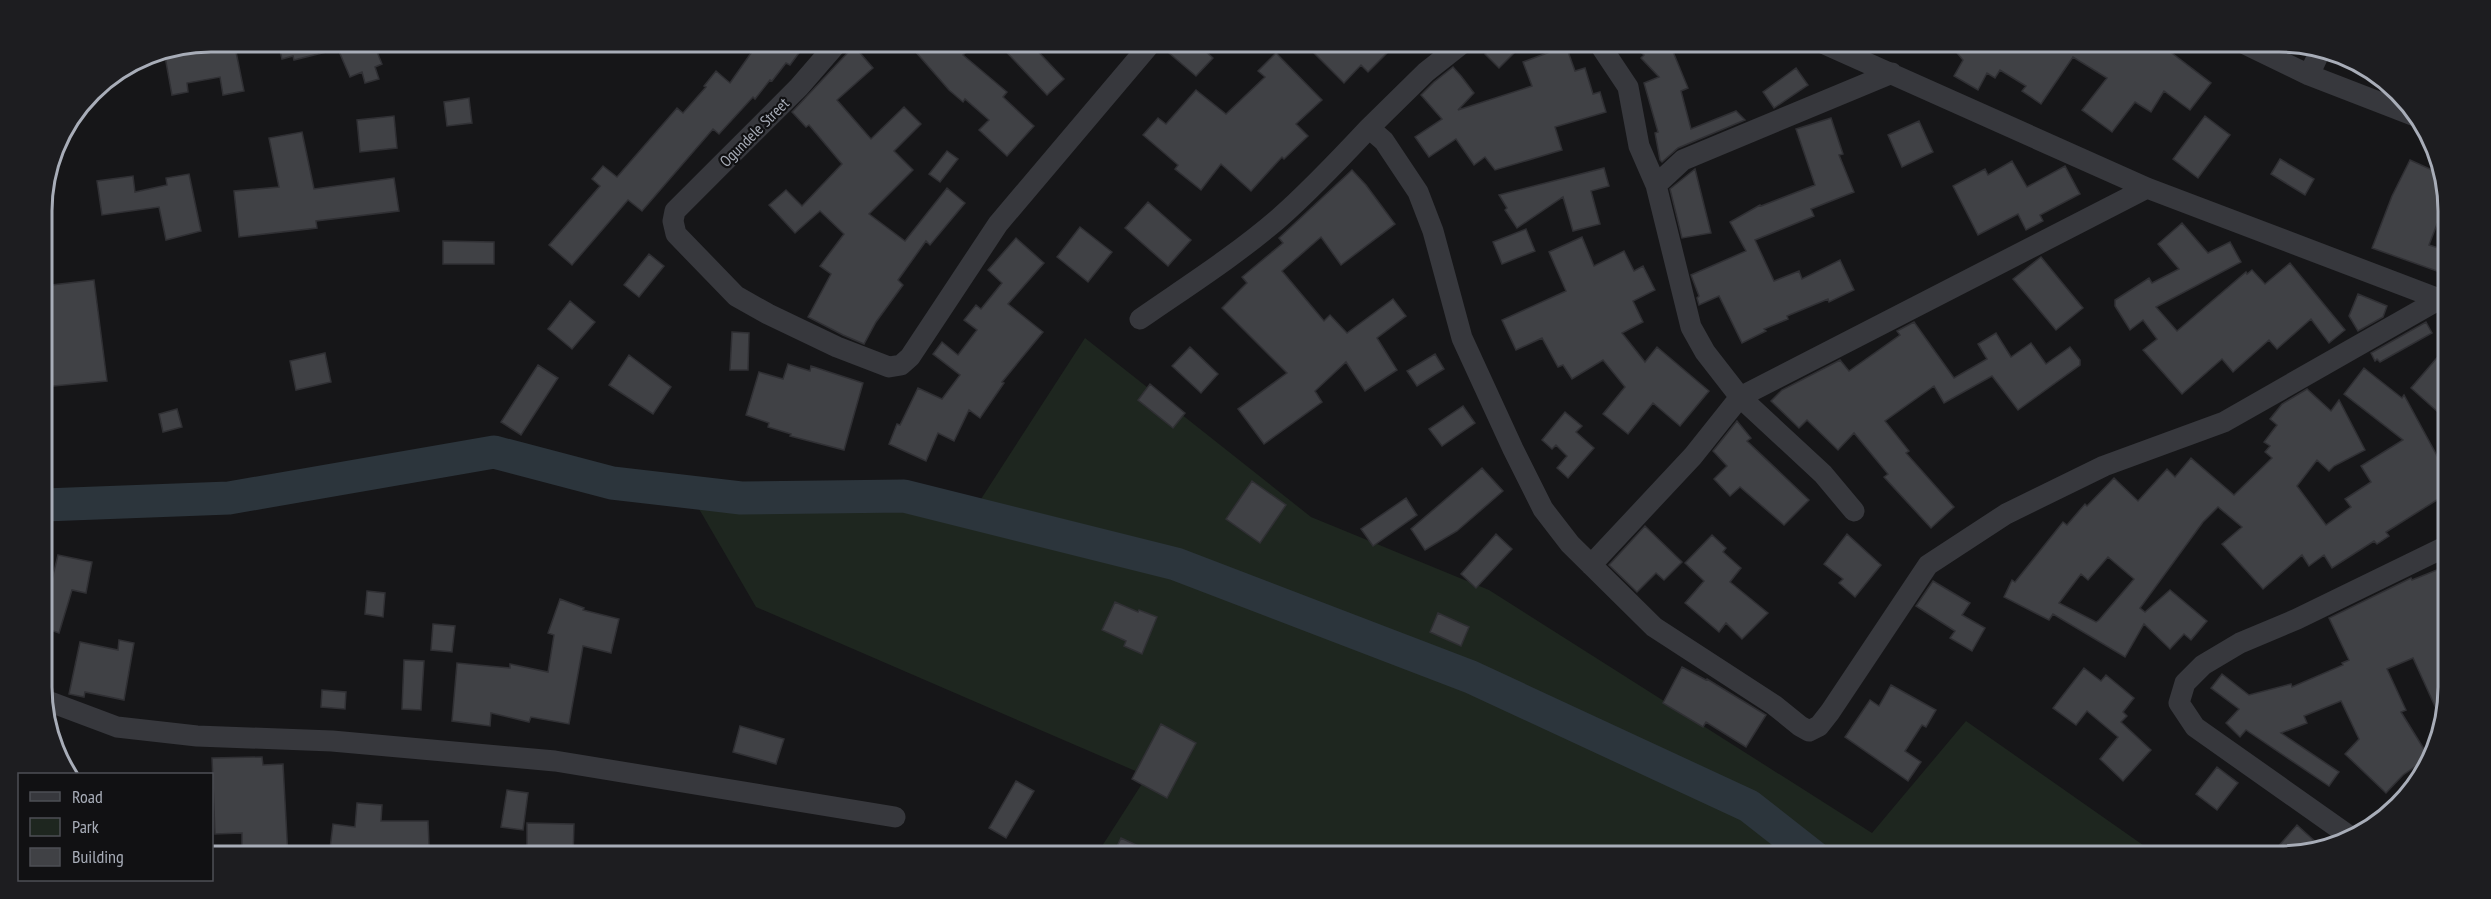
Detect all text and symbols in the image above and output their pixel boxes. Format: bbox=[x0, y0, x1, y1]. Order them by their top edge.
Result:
street label: Ogundele Street bbox=[715, 93, 793, 171]
legend bbox=[18, 773, 213, 881]
text: Road bbox=[72, 785, 103, 808]
text: Park bbox=[72, 815, 99, 838]
text: Building bbox=[72, 845, 124, 868]

